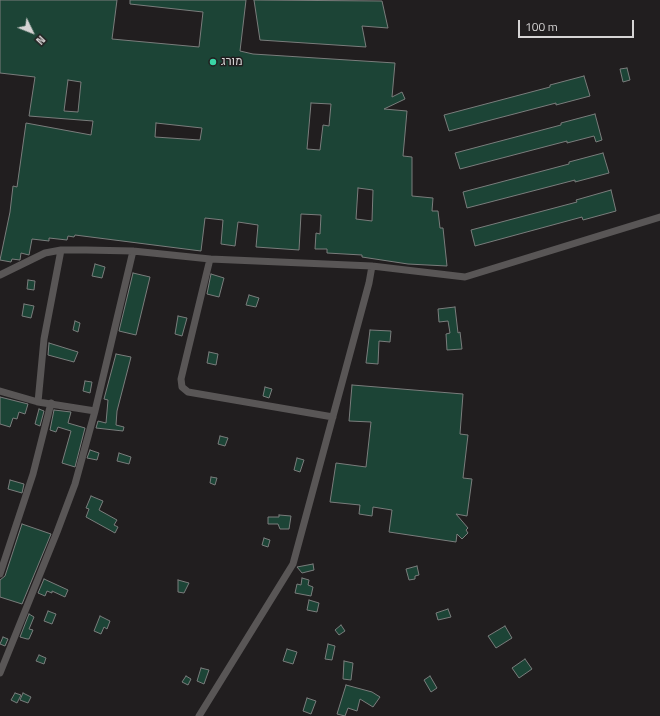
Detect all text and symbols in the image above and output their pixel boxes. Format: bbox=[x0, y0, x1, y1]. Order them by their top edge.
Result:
north arrow bbox=[12, 12, 52, 52]
scale bar bbox=[520, 12, 636, 38]
text: 100 m bbox=[525, 17, 558, 36]
text: N bbox=[32, 32, 49, 48]
place label: מורג bbox=[221, 55, 243, 69]
marker: מורג bbox=[208, 57, 218, 67]

